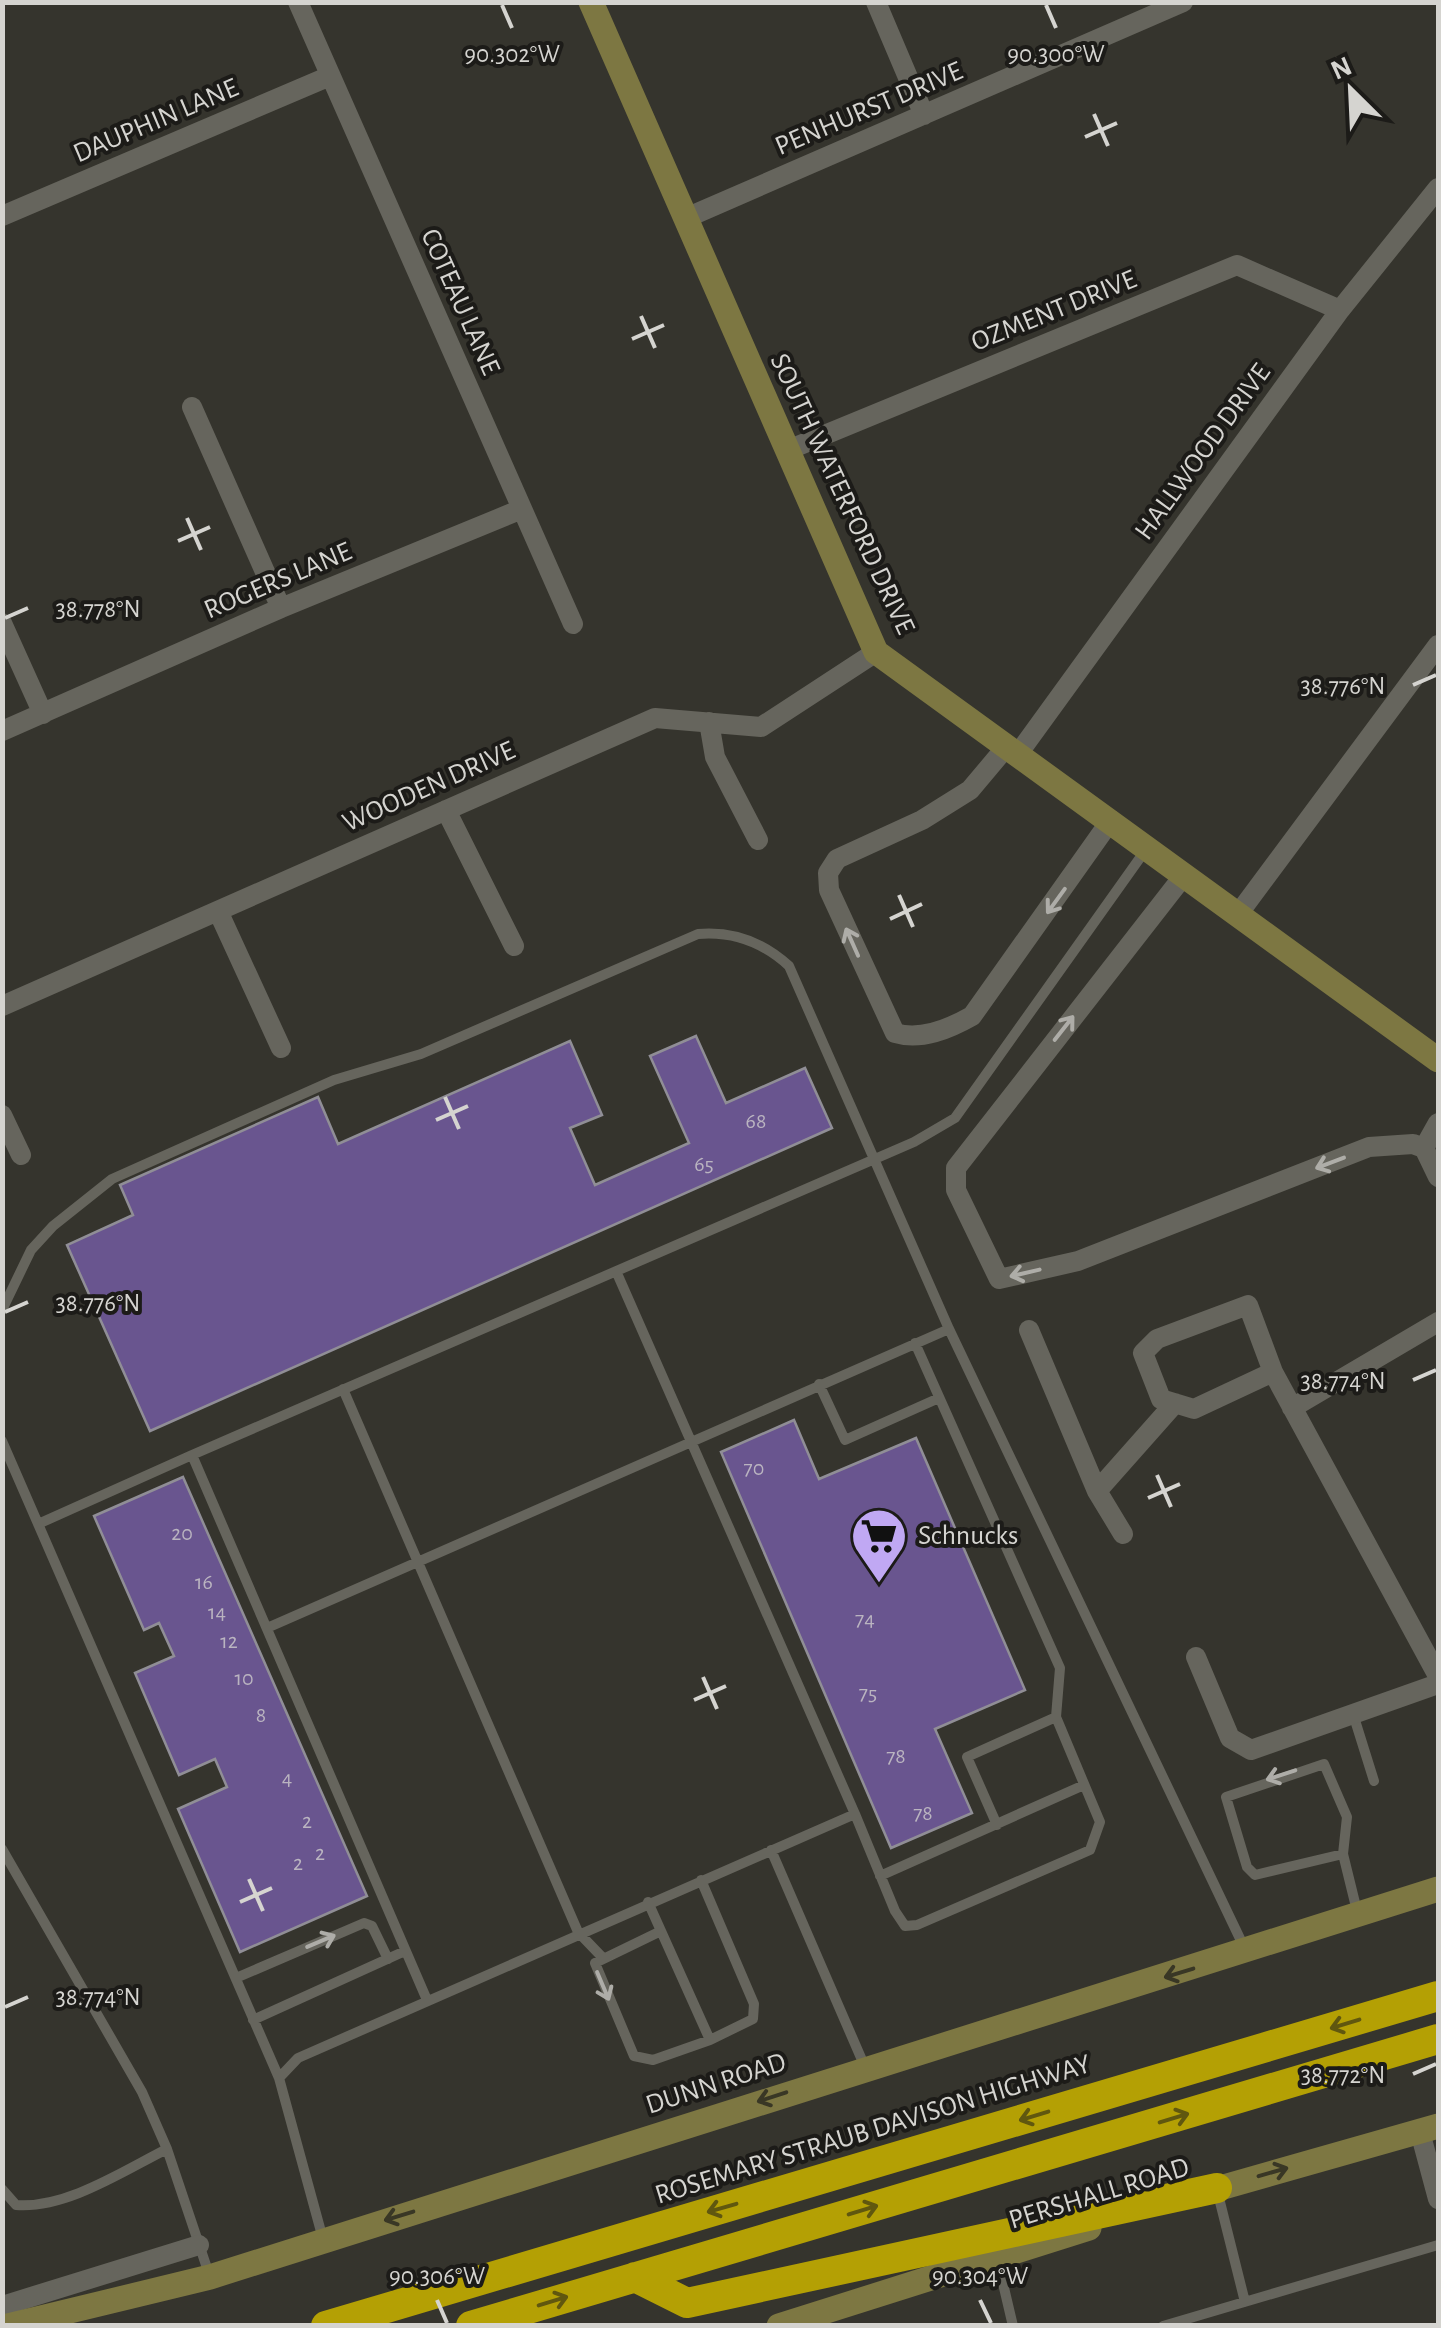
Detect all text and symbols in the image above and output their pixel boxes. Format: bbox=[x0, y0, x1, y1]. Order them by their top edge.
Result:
north arrow bbox=[1301, 40, 1401, 140]
text: 90.302°W bbox=[464, 42, 560, 67]
text: 90.300°W bbox=[1007, 42, 1105, 67]
text: N bbox=[1327, 52, 1356, 86]
street label: PENHURST DRIVE bbox=[771, 57, 967, 161]
street label: DAUPHIN LANE bbox=[69, 74, 243, 168]
street label: COTEAU LANE bbox=[415, 225, 505, 379]
street label: OZMENT DRIVE bbox=[968, 265, 1140, 357]
street label: SOUTH WATERFORD DRIVE bbox=[765, 349, 919, 639]
street label: HALLWOOD DRIVE bbox=[1130, 359, 1276, 545]
street label: ROGERS LANE bbox=[200, 537, 356, 625]
text: 38.778°N bbox=[56, 597, 140, 622]
text: 38.776°N bbox=[1301, 674, 1385, 699]
street label: WOODEN DRIVE bbox=[339, 737, 519, 837]
one-way arrow bbox=[1046, 887, 1067, 914]
one-way arrow bbox=[842, 927, 860, 958]
one-way arrow bbox=[1053, 1016, 1075, 1042]
house number: 68 bbox=[746, 1110, 766, 1132]
house number: 65 bbox=[694, 1153, 714, 1175]
one-way arrow bbox=[1315, 1155, 1346, 1173]
one-way arrow bbox=[1010, 1265, 1042, 1283]
text: 38.776°N bbox=[56, 1291, 140, 1316]
text: 38.774°N bbox=[1300, 1369, 1386, 1394]
house number: 70 bbox=[744, 1457, 764, 1479]
supermarket icon: Schnucks bbox=[849, 1506, 909, 1585]
house number: 20 bbox=[171, 1522, 193, 1544]
place label: Schnucks bbox=[918, 1522, 1018, 1550]
house number: 16 bbox=[195, 1571, 213, 1593]
house number: 14 bbox=[208, 1601, 226, 1623]
house number: 74 bbox=[855, 1608, 875, 1630]
house number: 12 bbox=[220, 1630, 238, 1652]
house number: 10 bbox=[234, 1667, 254, 1689]
house number: 75 bbox=[859, 1682, 877, 1704]
house number: 8 bbox=[256, 1704, 266, 1726]
house number: 78 bbox=[886, 1745, 906, 1767]
house number: 4 bbox=[282, 1767, 292, 1789]
one-way arrow bbox=[1266, 1768, 1298, 1786]
house number: 78 bbox=[913, 1802, 933, 1824]
house number: 2 bbox=[302, 1810, 312, 1832]
house number: 2 bbox=[315, 1842, 325, 1864]
house number: 2 bbox=[293, 1852, 303, 1874]
one-way arrow bbox=[305, 1931, 336, 1949]
one-way arrow bbox=[1164, 1965, 1196, 1983]
one-way arrow bbox=[595, 1970, 613, 2001]
text: 38.774°N bbox=[55, 1985, 141, 2010]
one-way arrow bbox=[1330, 2015, 1361, 2034]
street label: DUNN ROAD bbox=[643, 2048, 789, 2120]
street label: ROSEMARY STRAUB DAVISON HIGHWAY bbox=[652, 2050, 1094, 2210]
text: 38.772°N bbox=[1301, 2063, 1385, 2088]
one-way arrow bbox=[757, 2090, 788, 2108]
one-way arrow bbox=[1018, 2108, 1050, 2126]
one-way arrow bbox=[1158, 2108, 1189, 2126]
street label: PERSHALL ROAD bbox=[1005, 2153, 1193, 2235]
one-way arrow bbox=[1257, 2162, 1288, 2181]
one-way arrow bbox=[707, 2200, 738, 2218]
one-way arrow bbox=[846, 2200, 878, 2218]
one-way arrow bbox=[384, 2208, 415, 2226]
text: 90.306°W bbox=[389, 2264, 486, 2289]
text: 90.304°W bbox=[932, 2264, 1029, 2289]
one-way arrow bbox=[537, 2291, 568, 2309]

